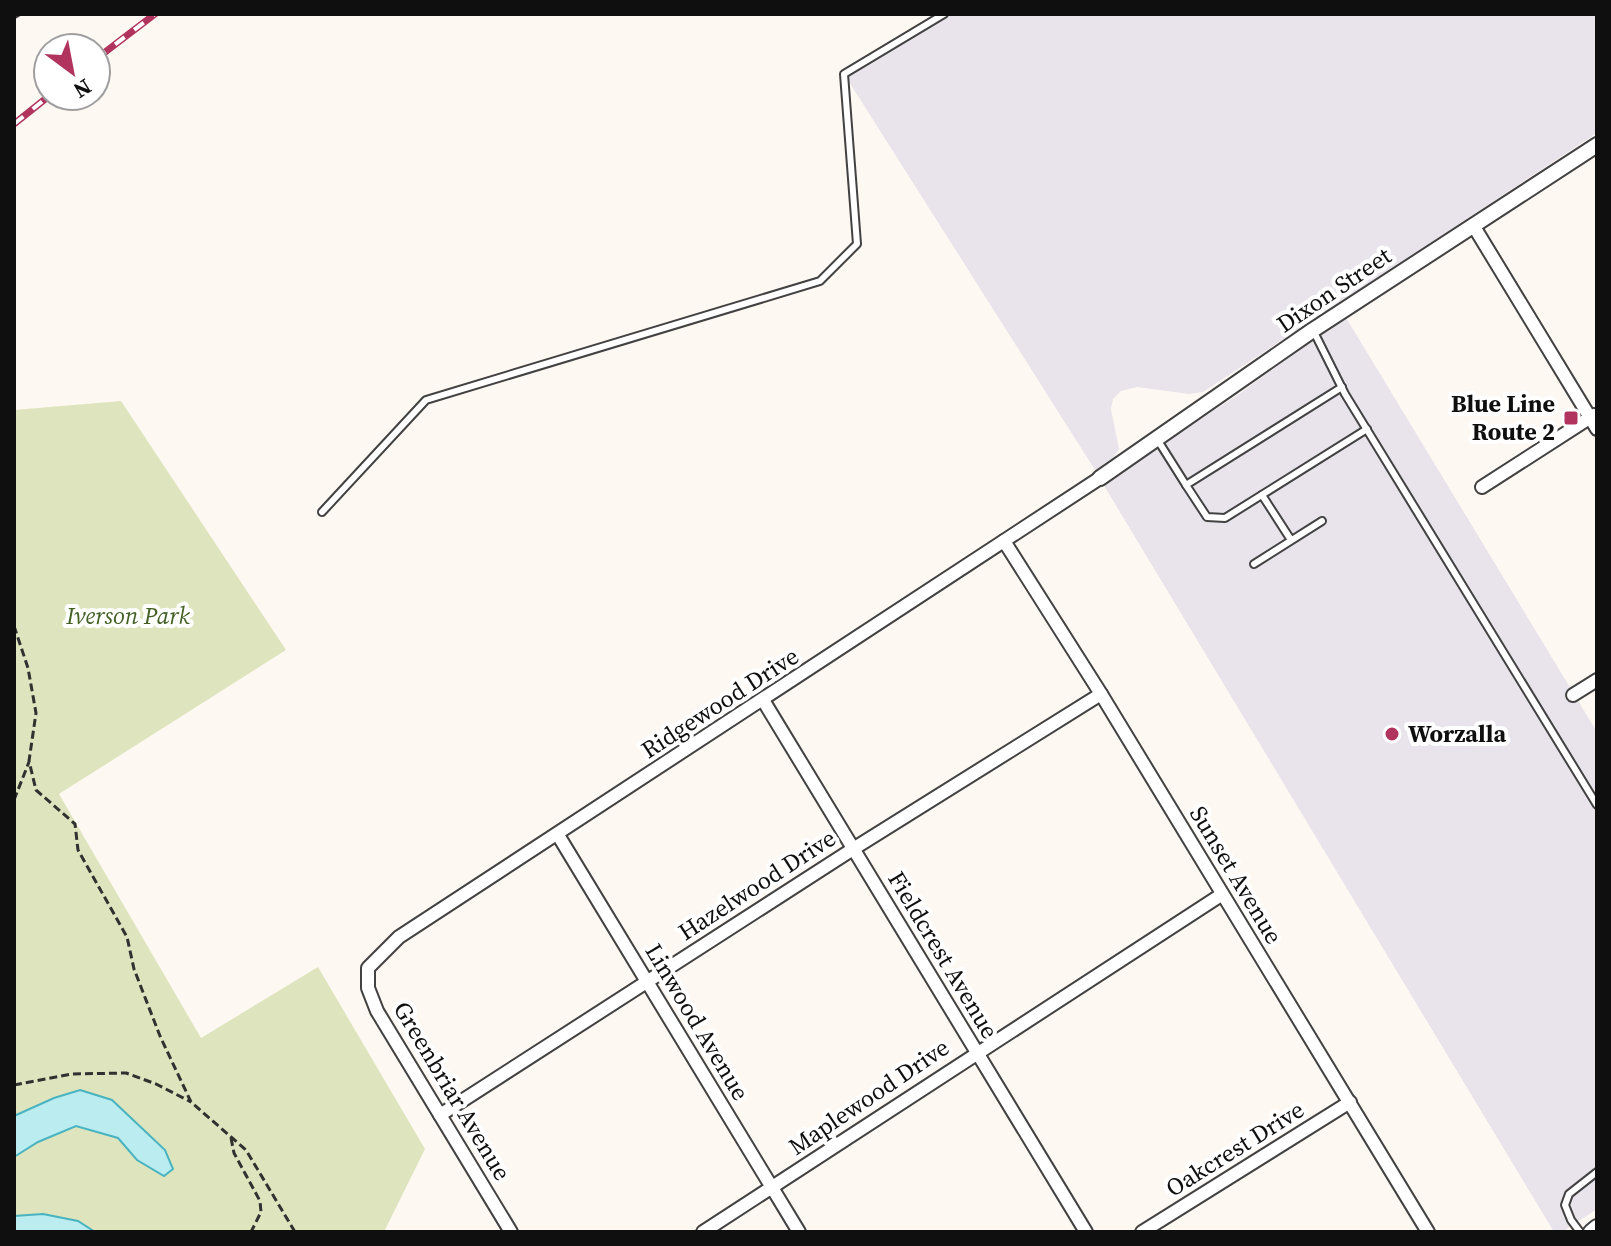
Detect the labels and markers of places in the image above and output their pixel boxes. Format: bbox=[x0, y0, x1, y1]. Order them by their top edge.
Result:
place label: Blue Line Route 2 bbox=[1451, 387, 1555, 448]
marker: Blue Line Route 2 bbox=[1562, 409, 1580, 427]
place label: Worzalla bbox=[1408, 717, 1506, 750]
marker: Worzalla bbox=[1383, 725, 1401, 743]

